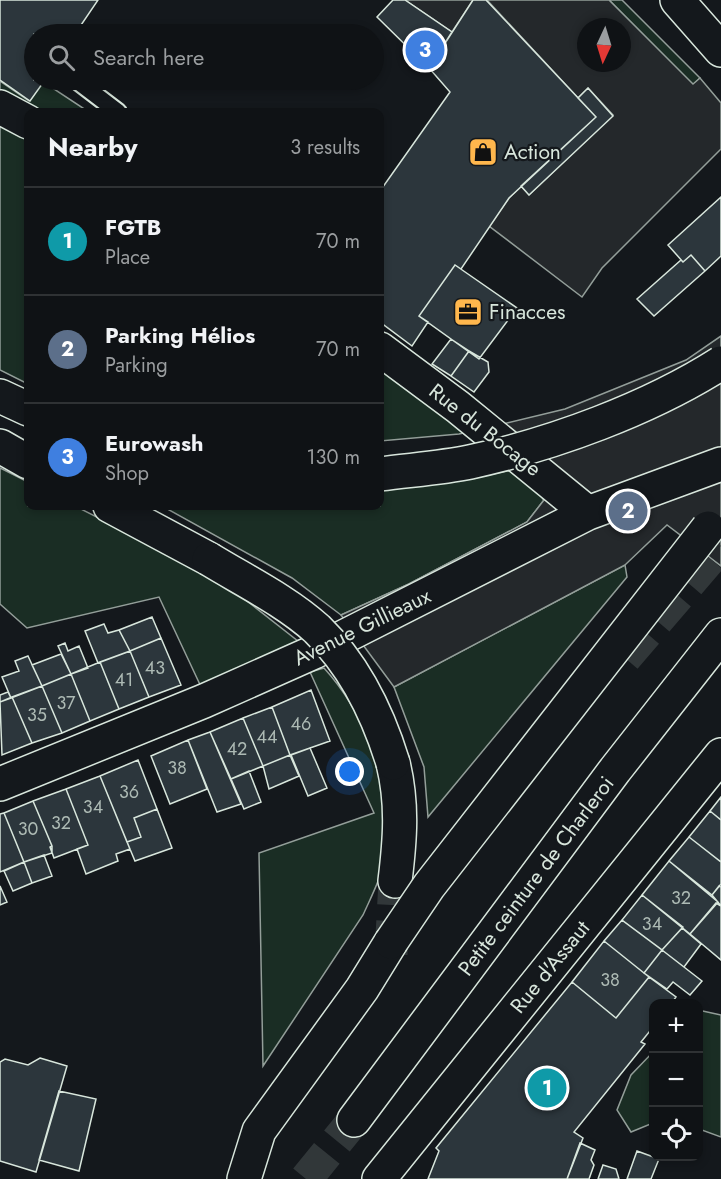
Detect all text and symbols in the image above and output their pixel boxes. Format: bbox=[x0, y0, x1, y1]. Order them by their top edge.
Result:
north arrow bbox=[577, 18, 631, 72]
search box bbox=[24, 24, 384, 90]
pin: 3 bbox=[406, 28, 444, 72]
icon: search bbox=[45, 41, 78, 74]
text: Search here bbox=[93, 41, 204, 73]
text: Nearby bbox=[48, 128, 137, 166]
text: 3 results bbox=[290, 133, 360, 162]
shop icon: Action bbox=[467, 136, 499, 168]
place label: Action bbox=[504, 137, 561, 167]
text: FGTB bbox=[105, 211, 161, 243]
text: 1 bbox=[62, 227, 73, 256]
text: 70 m bbox=[316, 227, 360, 256]
text: Place bbox=[105, 243, 150, 272]
office icon: Finacces bbox=[452, 296, 484, 328]
place label: Finacces bbox=[489, 297, 565, 327]
text: Parking Hélios bbox=[105, 319, 255, 351]
text: 2 bbox=[61, 335, 74, 364]
text: 70 m bbox=[316, 335, 360, 364]
text: Parking bbox=[105, 351, 168, 380]
street label: Rue du Bocage bbox=[422, 377, 548, 484]
text: Eurowash bbox=[105, 427, 203, 459]
text: 3 bbox=[61, 443, 74, 472]
text: 130 m bbox=[306, 443, 360, 472]
text: Shop bbox=[105, 459, 149, 488]
pin: 2 bbox=[608, 488, 648, 534]
street label: Avenue Gillieaux bbox=[288, 581, 436, 673]
house number: 43 bbox=[145, 655, 165, 681]
house number: 41 bbox=[115, 667, 133, 693]
house number: 37 bbox=[56, 690, 76, 716]
house number: 35 bbox=[27, 702, 47, 728]
house number: 46 bbox=[291, 711, 311, 737]
house number: 44 bbox=[257, 724, 278, 750]
house number: 42 bbox=[227, 736, 247, 762]
house number: 38 bbox=[167, 755, 187, 781]
your location bbox=[335, 757, 364, 786]
street label: Petite ceinture de Charleroi bbox=[451, 770, 621, 982]
house number: 36 bbox=[119, 779, 139, 805]
house number: 34 bbox=[83, 794, 103, 820]
house number: 32 bbox=[51, 810, 71, 836]
house number: 30 bbox=[18, 816, 39, 842]
house number: 32 bbox=[671, 885, 691, 911]
house number: 34 bbox=[642, 911, 662, 937]
street label: Rue d'Assaut bbox=[503, 914, 597, 1020]
house number: 38 bbox=[600, 967, 620, 993]
map controls bbox=[649, 999, 703, 1161]
button: + bbox=[649, 999, 703, 1053]
button: − bbox=[649, 1053, 703, 1107]
pin: 1 bbox=[528, 1066, 566, 1110]
button: locate bbox=[649, 1107, 703, 1161]

